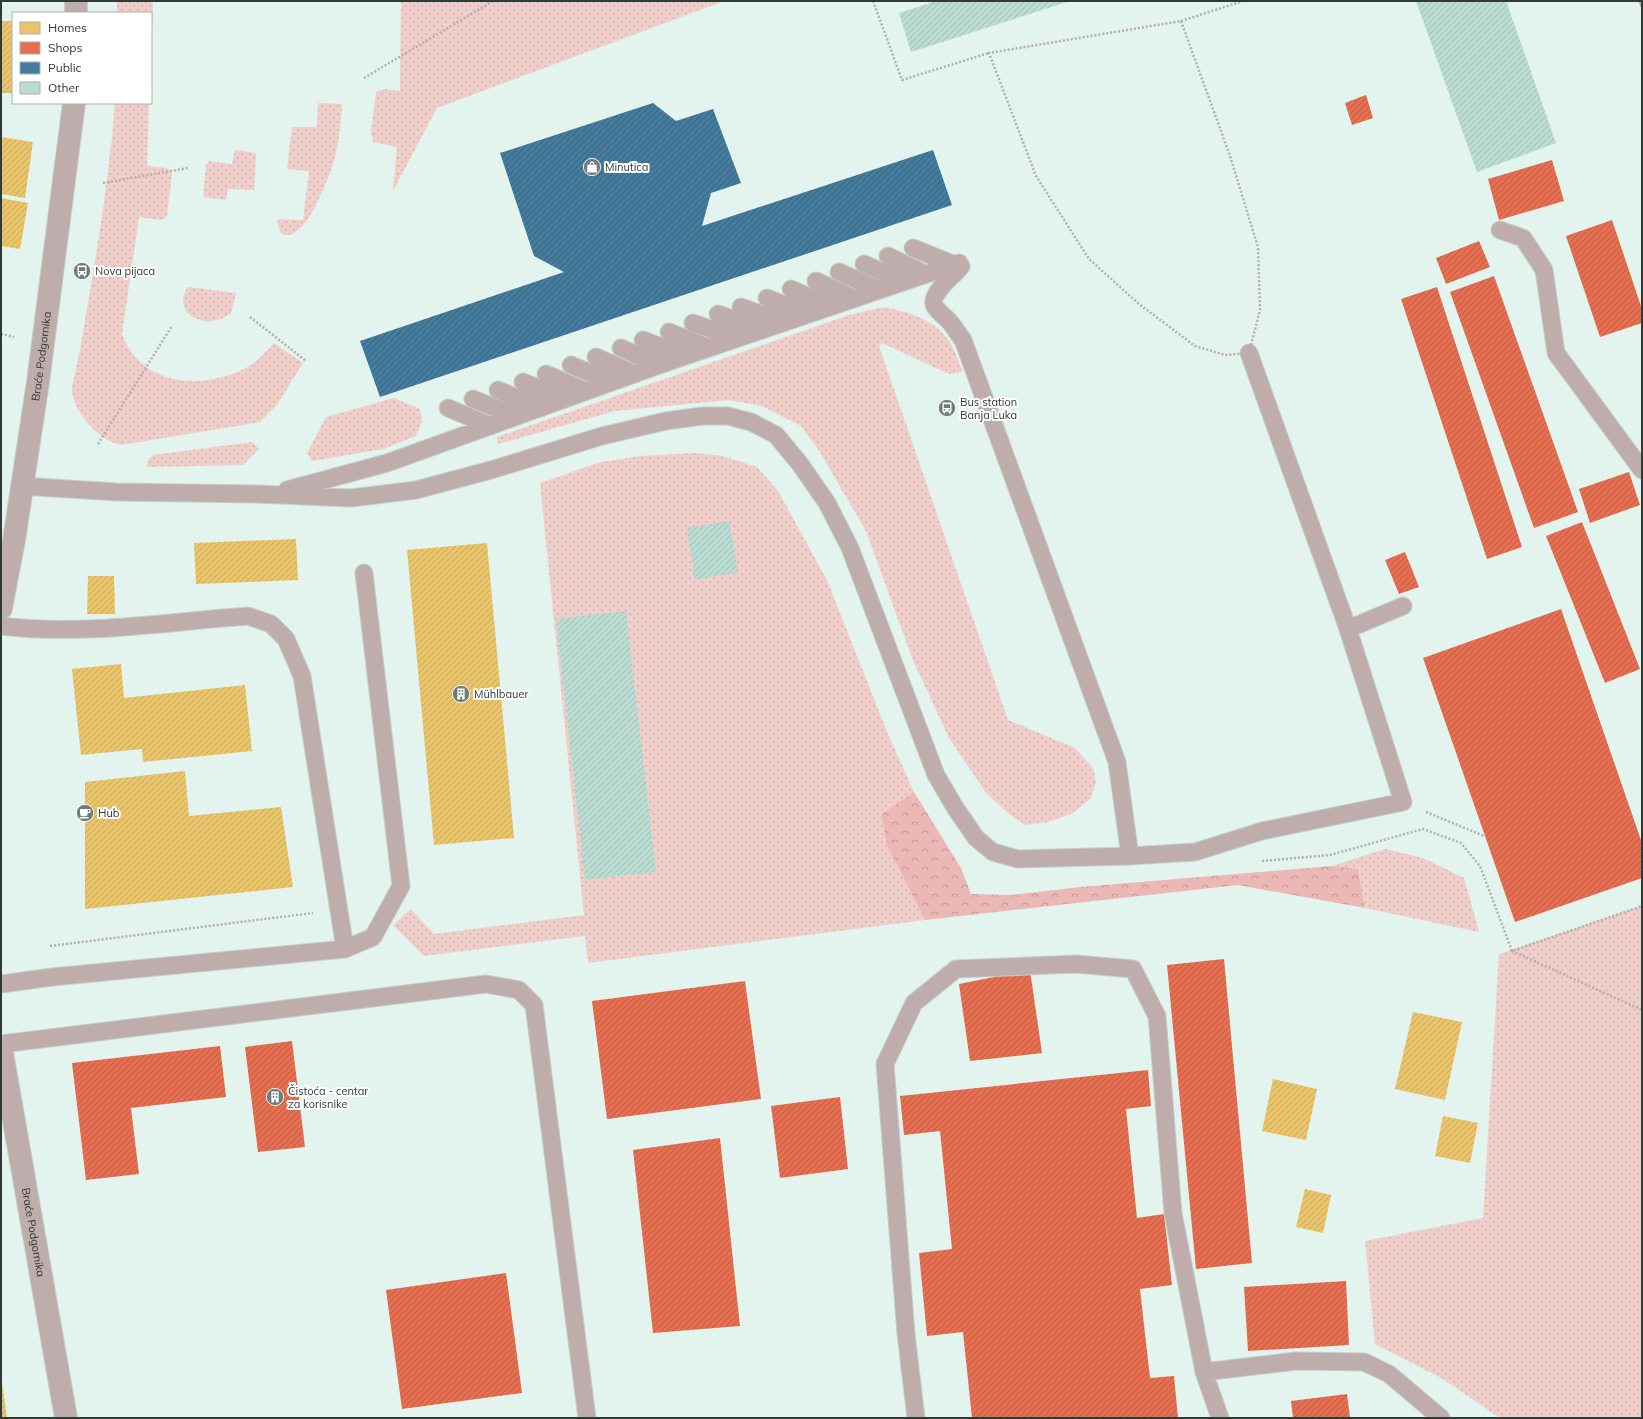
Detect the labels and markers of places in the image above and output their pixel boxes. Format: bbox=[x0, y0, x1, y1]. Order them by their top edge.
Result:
shop icon: Minutica bbox=[582, 157, 602, 177]
place label: Minutica bbox=[605, 160, 648, 174]
bus stop icon: Nova pijaca bbox=[72, 261, 92, 281]
place label: Nova pijaca bbox=[95, 264, 155, 278]
place label: Bus station Banja Luka bbox=[960, 395, 1017, 422]
bus stop icon: Bus station Banja Luka bbox=[937, 398, 957, 418]
building icon: Mühlbauer bbox=[451, 684, 471, 704]
place label: Mühlbauer bbox=[474, 687, 528, 701]
cafe icon: Hub bbox=[75, 803, 95, 823]
place label: Hub bbox=[98, 806, 120, 820]
place label: Čistoća - centar za korisnike bbox=[288, 1084, 368, 1111]
building icon: Čistoća - centar za korisnike bbox=[265, 1087, 285, 1107]

